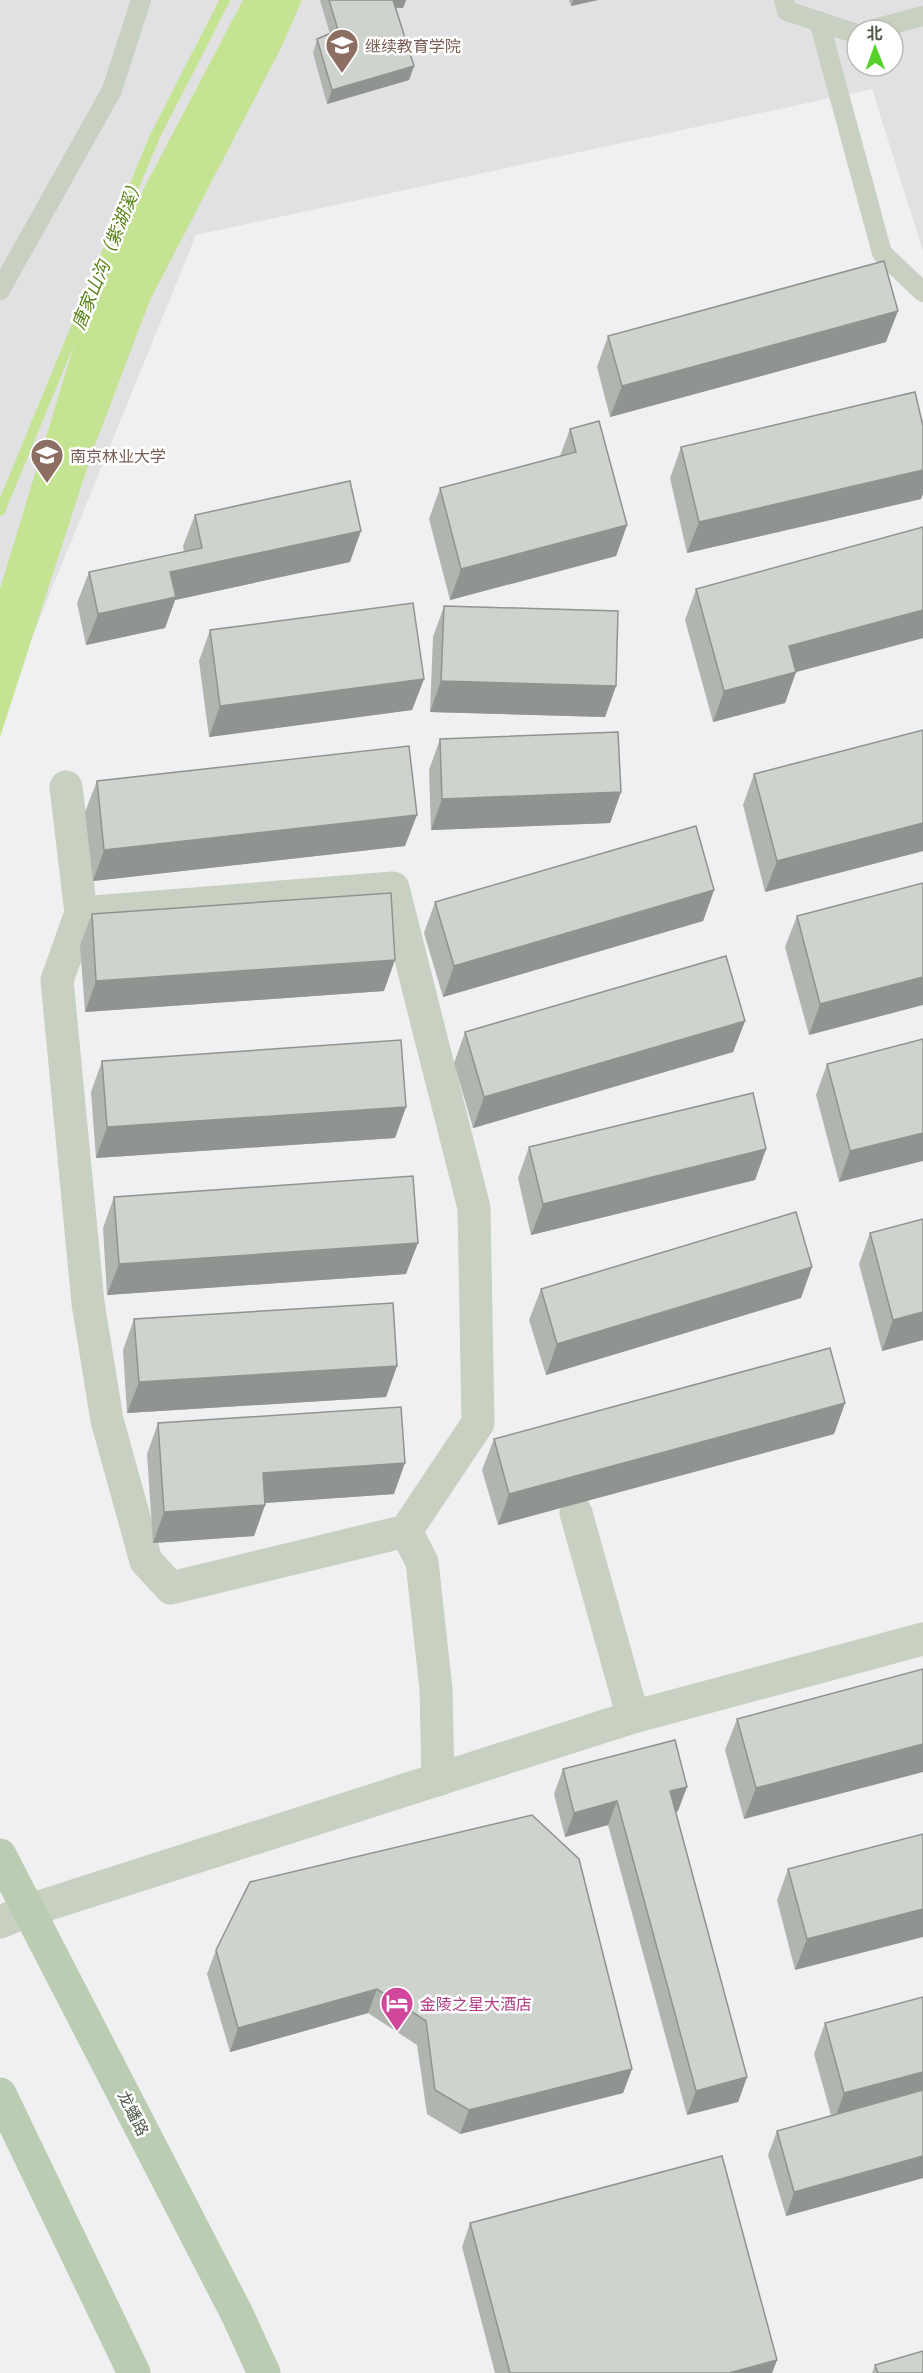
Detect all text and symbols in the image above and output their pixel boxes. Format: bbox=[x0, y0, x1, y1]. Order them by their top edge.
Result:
north arrow bbox=[845, 18, 905, 78]
text: 北 bbox=[867, 23, 883, 42]
school or university icon: 继续教育学院 bbox=[324, 27, 360, 74]
place label: 继续教育学院 bbox=[365, 36, 461, 55]
water label: 唐家山沟（紫湖溪） bbox=[66, 174, 148, 332]
school or university icon: 南京林业大学 bbox=[29, 437, 65, 484]
place label: 南京林业大学 bbox=[70, 446, 166, 465]
hotel icon: 金陵之星大酒店 bbox=[379, 1985, 415, 2032]
place label: 金陵之星大酒店 bbox=[420, 1994, 532, 2013]
street label: 龙蟠路 bbox=[115, 2087, 153, 2139]

